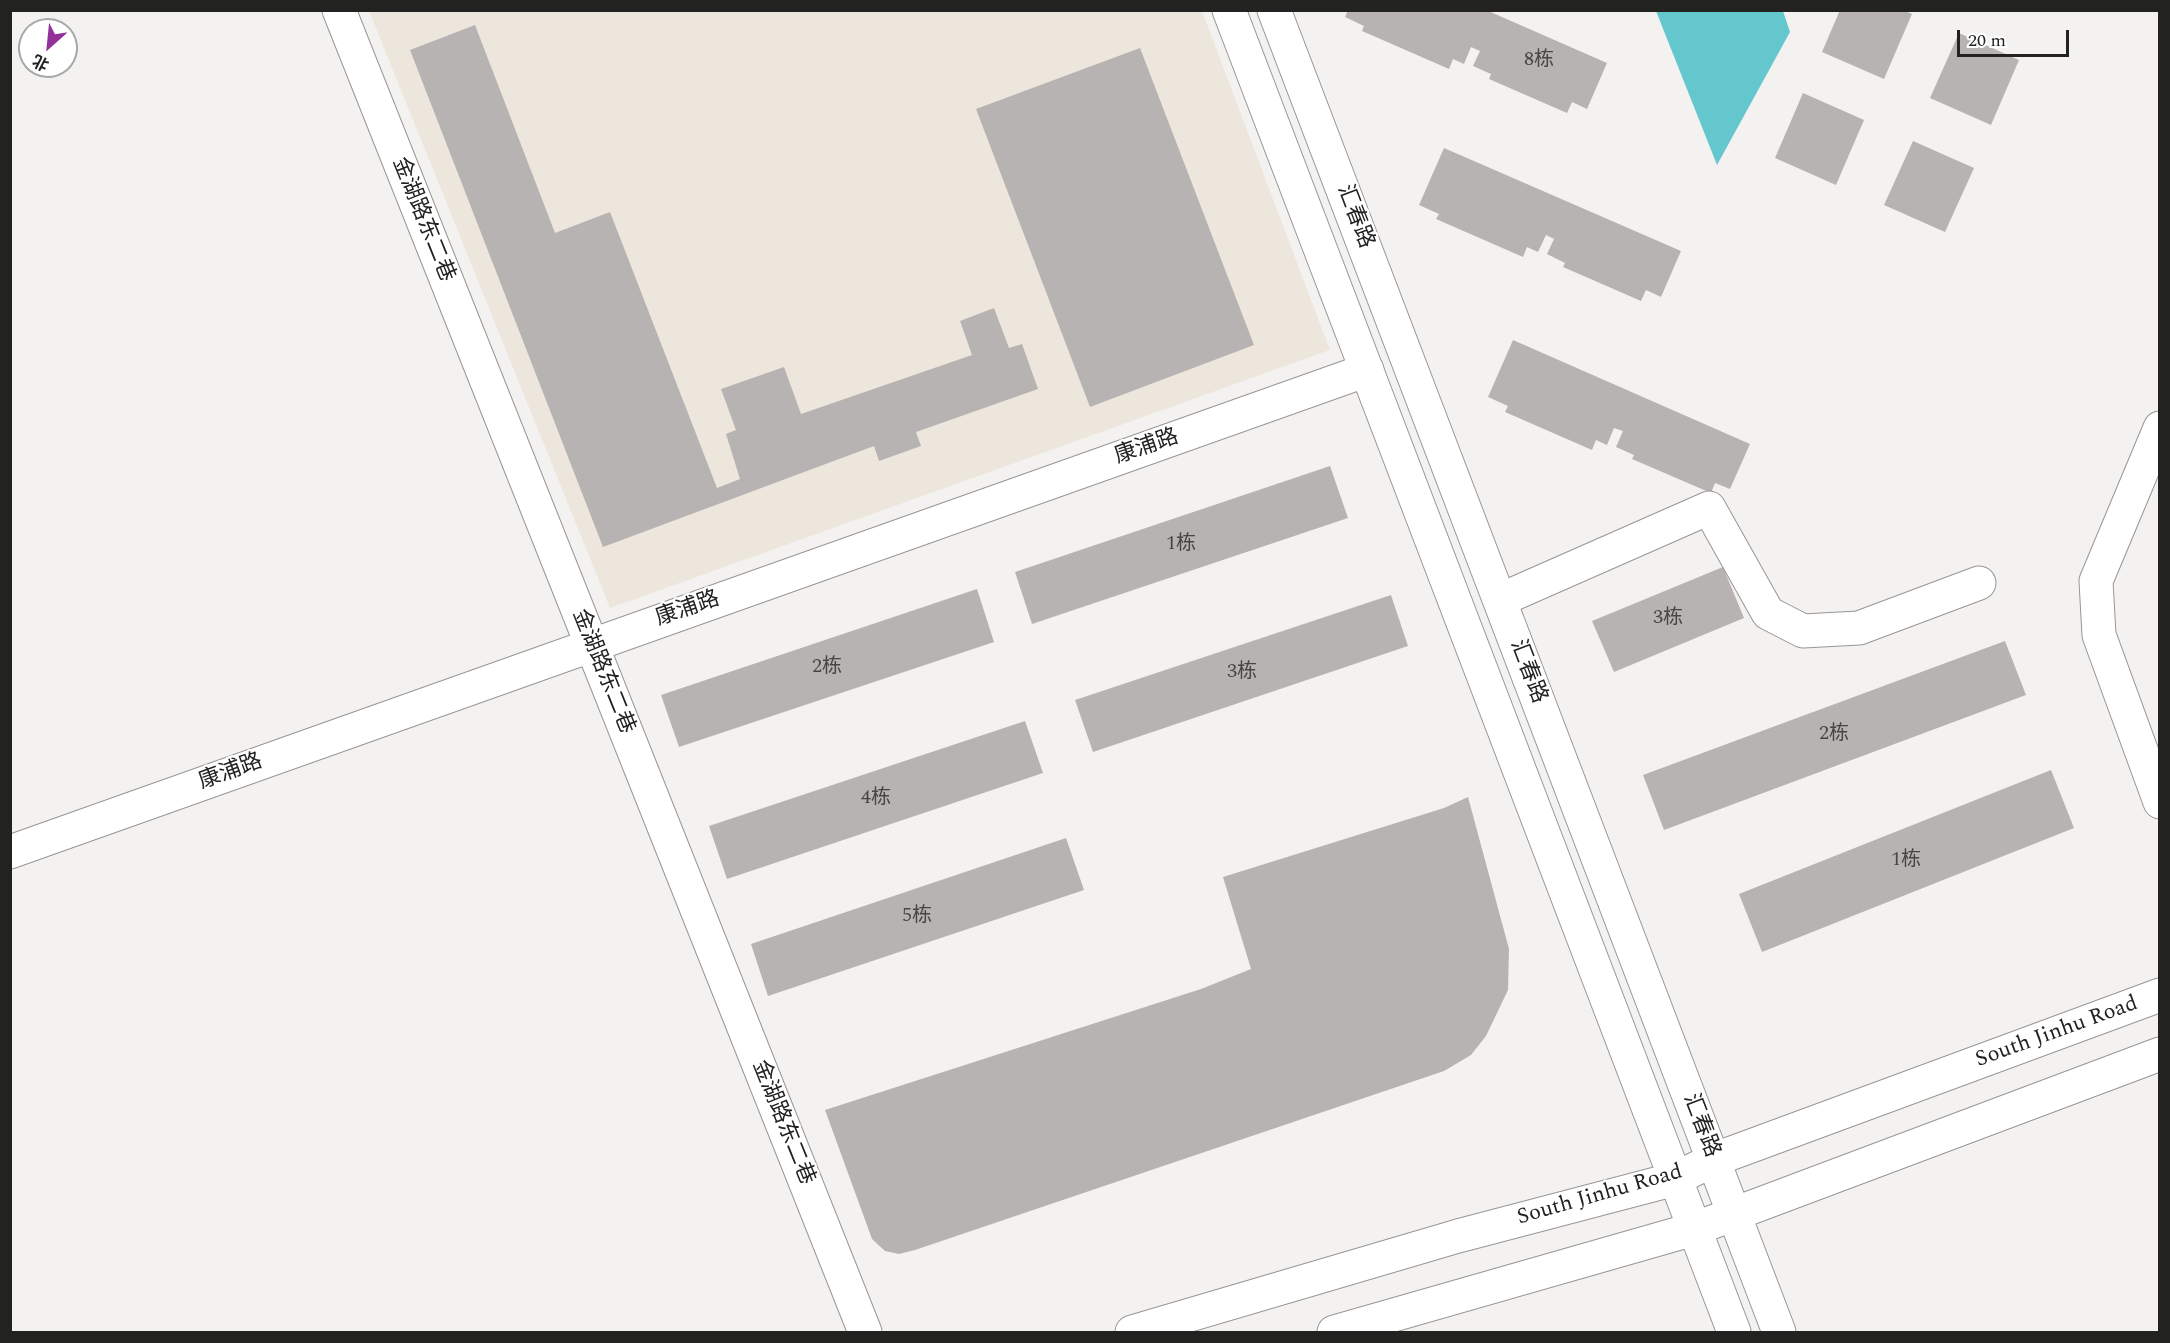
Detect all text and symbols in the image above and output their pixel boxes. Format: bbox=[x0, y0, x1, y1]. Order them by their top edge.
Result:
north arrow bbox=[18, 18, 78, 78]
scale bar bbox=[1960, 18, 2072, 56]
text: 20 m bbox=[1968, 27, 2006, 54]
text: 北 bbox=[28, 48, 53, 77]
house number: 8栋 bbox=[1524, 49, 1554, 73]
street label: 金湖路东二巷 bbox=[385, 154, 459, 286]
street label: 汇春路 bbox=[1330, 181, 1378, 253]
street label: 康浦路 bbox=[1112, 425, 1182, 471]
house number: 1栋 bbox=[1166, 533, 1196, 557]
street label: 康浦路 bbox=[653, 587, 723, 633]
street label: 金湖路东二巷 bbox=[565, 606, 639, 738]
house number: 3栋 bbox=[1653, 607, 1683, 631]
street label: 汇春路 bbox=[1503, 636, 1551, 708]
house number: 2栋 bbox=[812, 656, 842, 680]
house number: 3栋 bbox=[1227, 661, 1257, 685]
house number: 2栋 bbox=[1819, 723, 1849, 747]
street label: 康浦路 bbox=[195, 749, 267, 797]
house number: 4栋 bbox=[861, 787, 891, 811]
house number: 1栋 bbox=[1891, 849, 1921, 873]
house number: 5栋 bbox=[902, 905, 932, 929]
street label: South Jinhu Road bbox=[1972, 991, 2142, 1075]
street label: 金湖路东二巷 bbox=[745, 1057, 819, 1189]
street label: 汇春路 bbox=[1676, 1090, 1724, 1162]
street label: South Jinhu Road bbox=[1514, 1160, 1686, 1232]

